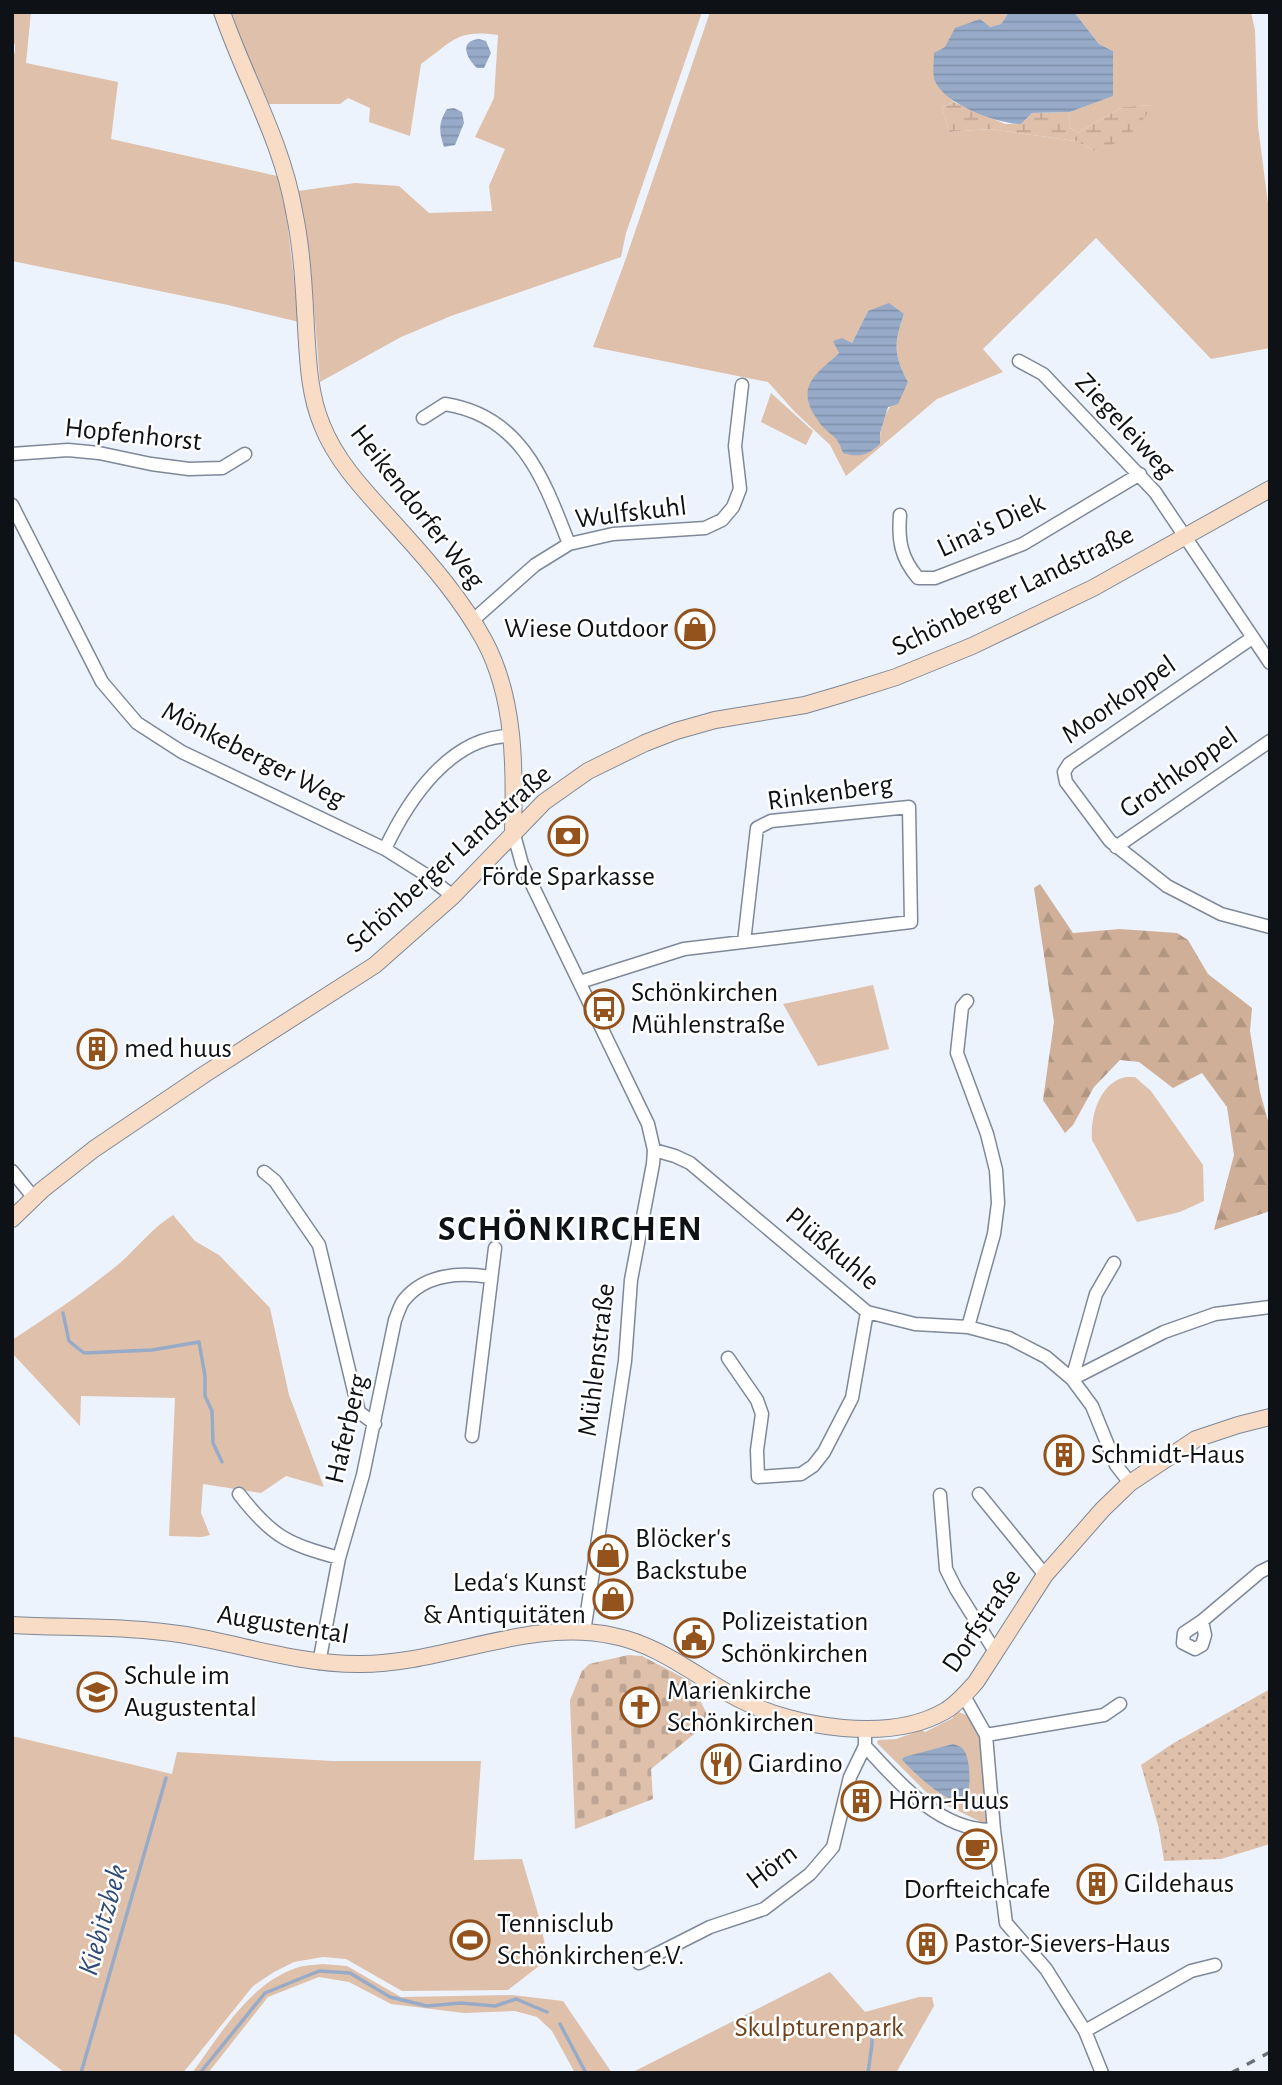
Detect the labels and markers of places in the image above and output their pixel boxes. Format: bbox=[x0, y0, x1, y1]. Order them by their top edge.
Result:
shop icon: Wiese Outdoor bbox=[674, 608, 716, 650]
place label: Wiese Outdoor bbox=[504, 615, 668, 643]
bank icon: Förde Sparkasse bbox=[547, 815, 589, 857]
place label: Förde Sparkasse bbox=[481, 863, 655, 891]
place label: Schönkirchen Mühlenstraße bbox=[631, 979, 785, 1039]
bus stop icon: Schönkirchen Mühlenstraße bbox=[583, 988, 625, 1030]
building icon: med huus bbox=[76, 1028, 118, 1070]
place label: med huus bbox=[124, 1035, 232, 1063]
building icon: Schmidt-Haus bbox=[1043, 1434, 1085, 1476]
place label: Schmidt-Haus bbox=[1091, 1441, 1245, 1469]
place label: Blöcker's Backstube bbox=[635, 1525, 747, 1585]
shop icon: Blöcker's Backstube bbox=[587, 1534, 629, 1576]
place label: Leda‘s Kunst & Antiquitäten bbox=[423, 1569, 586, 1629]
shop icon: Leda‘s Kunst & Antiquitäten bbox=[592, 1578, 634, 1620]
place label: Polizeistation Schönkirchen bbox=[721, 1608, 869, 1668]
public building icon: Polizeistation Schönkirchen bbox=[673, 1617, 715, 1659]
place label: Schule im Augustental bbox=[124, 1662, 257, 1722]
school or university icon: Schule im Augustental bbox=[76, 1671, 118, 1713]
place label: Marienkirche Schönkirchen bbox=[667, 1677, 814, 1737]
church icon: Marienkirche Schönkirchen bbox=[619, 1686, 661, 1728]
restaurant icon: Giardino bbox=[700, 1743, 742, 1785]
place label: Giardino bbox=[748, 1750, 843, 1778]
building icon: Hörn-Huus bbox=[840, 1780, 882, 1822]
place label: Hörn-Huus bbox=[888, 1787, 1009, 1815]
cafe icon: Dorfteichcafe bbox=[956, 1828, 998, 1870]
building icon: Gildehaus bbox=[1076, 1863, 1118, 1905]
place label: Gildehaus bbox=[1124, 1870, 1234, 1898]
place label: Dorfteichcafe bbox=[904, 1876, 1050, 1904]
place label: Tennisclub Schönkirchen e.V. bbox=[497, 1910, 684, 1970]
sports icon: Tennisclub Schönkirchen e.V. bbox=[449, 1919, 491, 1961]
building icon: Pastor-Sievers-Haus bbox=[906, 1923, 948, 1965]
place label: Pastor-Sievers-Haus bbox=[954, 1930, 1170, 1958]

